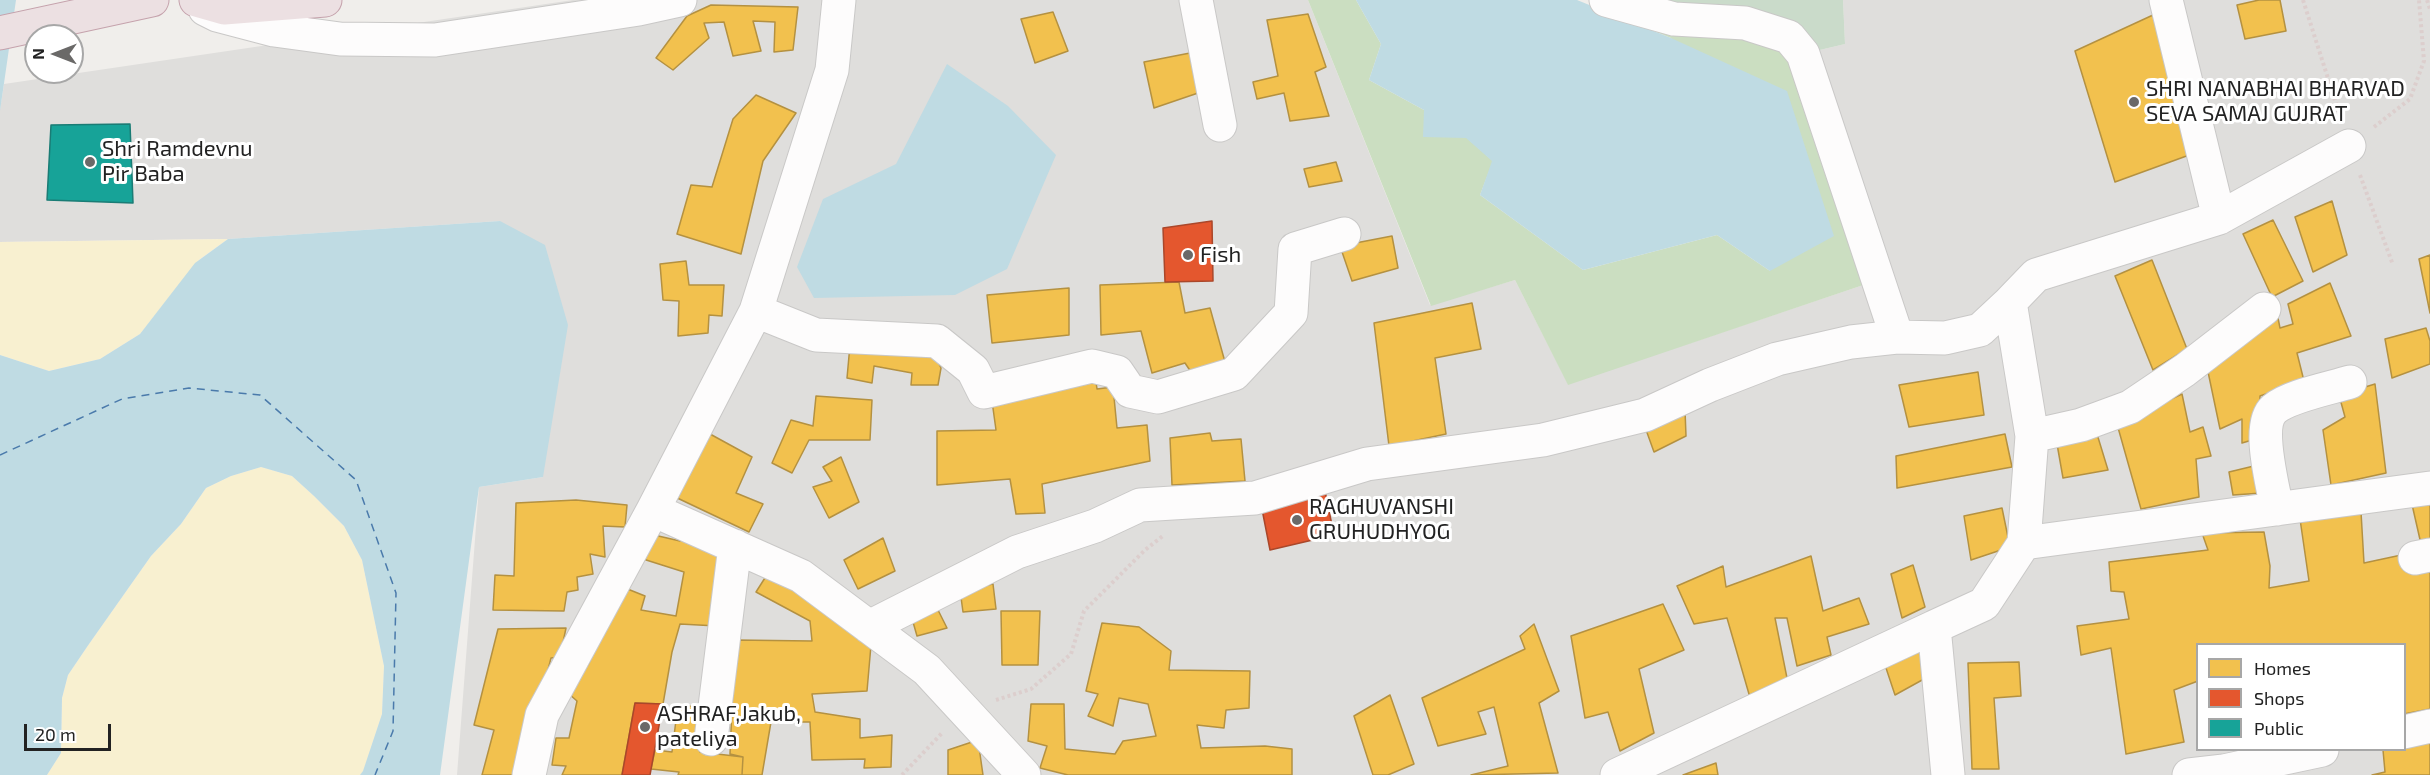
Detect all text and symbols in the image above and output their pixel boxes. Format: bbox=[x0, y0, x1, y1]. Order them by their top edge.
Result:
north arrow bbox=[24, 24, 84, 84]
text: N bbox=[28, 48, 47, 60]
place label: SHRI NANABHAI BHARVAD SEVA SAMAJ GUJRAT bbox=[2146, 76, 2405, 128]
marker: SHRI NANABHAI BHARVAD SEVA SAMAJ GUJRAT bbox=[2127, 95, 2141, 109]
place label: Shri Ramdevnu Pir Baba bbox=[102, 136, 253, 188]
marker: Shri Ramdevnu Pir Baba bbox=[83, 155, 97, 169]
place label: Fish bbox=[1200, 242, 1241, 268]
marker: Fish bbox=[1181, 248, 1195, 262]
place label: RAGHUVANSHI GRUHUDHYOG bbox=[1309, 494, 1454, 546]
marker: RAGHUVANSHI GRUHUDHYOG bbox=[1290, 513, 1304, 527]
legend bbox=[2196, 643, 2406, 751]
text: Homes bbox=[2254, 657, 2311, 679]
text: Shops bbox=[2254, 687, 2304, 709]
place label: ASHRAF,Jakub, pateliya bbox=[657, 701, 801, 752]
scale bar bbox=[27, 712, 114, 750]
text: Public bbox=[2254, 717, 2304, 739]
marker: ASHRAF,Jakub, pateliya bbox=[638, 720, 652, 734]
text: 20 m bbox=[35, 723, 76, 745]

